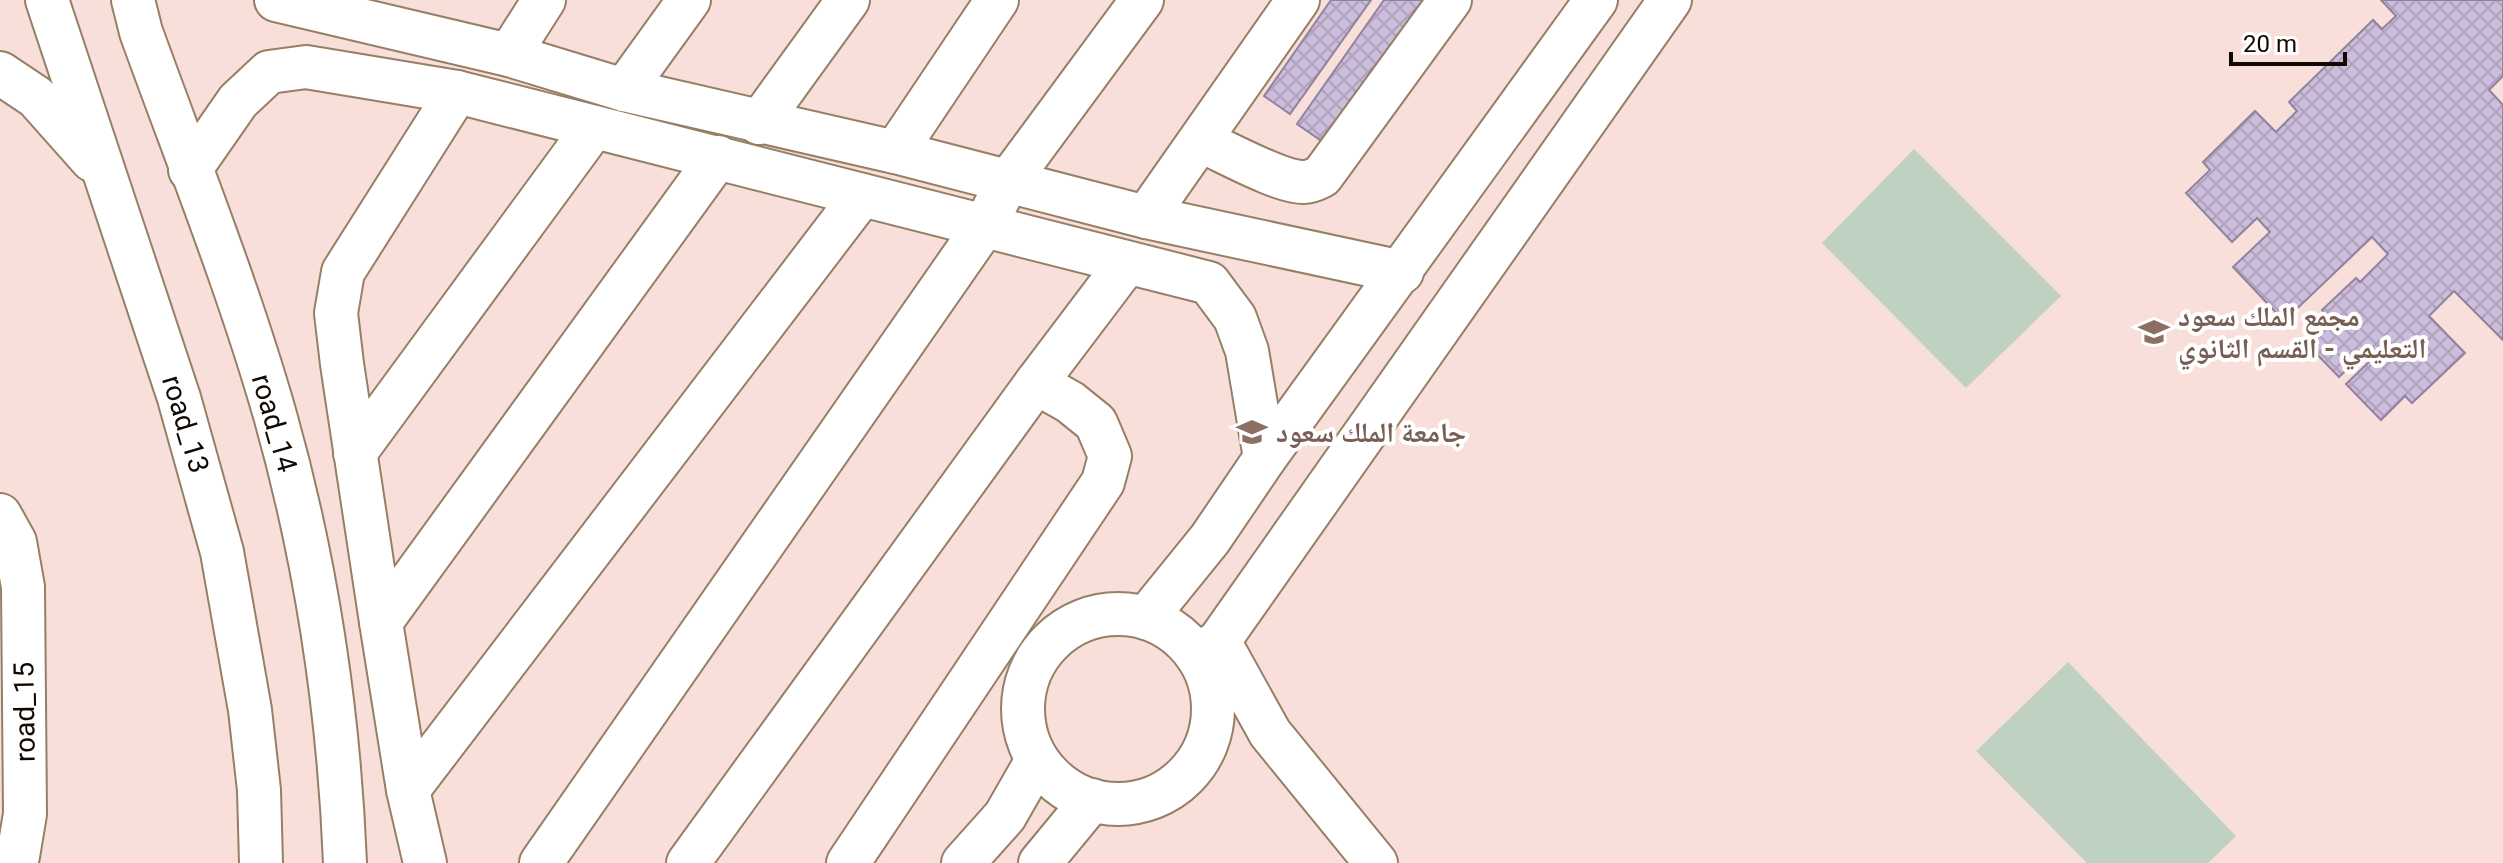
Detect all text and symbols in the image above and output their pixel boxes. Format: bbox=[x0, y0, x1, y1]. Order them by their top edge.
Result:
scale bar bbox=[2231, 16, 2345, 66]
text: 20 m bbox=[2243, 30, 2297, 58]
place label: مجمع الملك سعود التعليمي - القسم الثانوي bbox=[2178, 300, 2426, 371]
school or university icon: مجمع الملك سعود التعليمي - القسم الثانوي bbox=[2137, 315, 2171, 349]
street label: road_14 bbox=[245, 370, 304, 476]
street label: road_13 bbox=[155, 371, 216, 477]
school or university icon: جامعة الملك سعود bbox=[1235, 415, 1269, 449]
place label: جامعة الملك سعود bbox=[1276, 416, 1466, 449]
street label: road_15 bbox=[7, 662, 42, 762]

